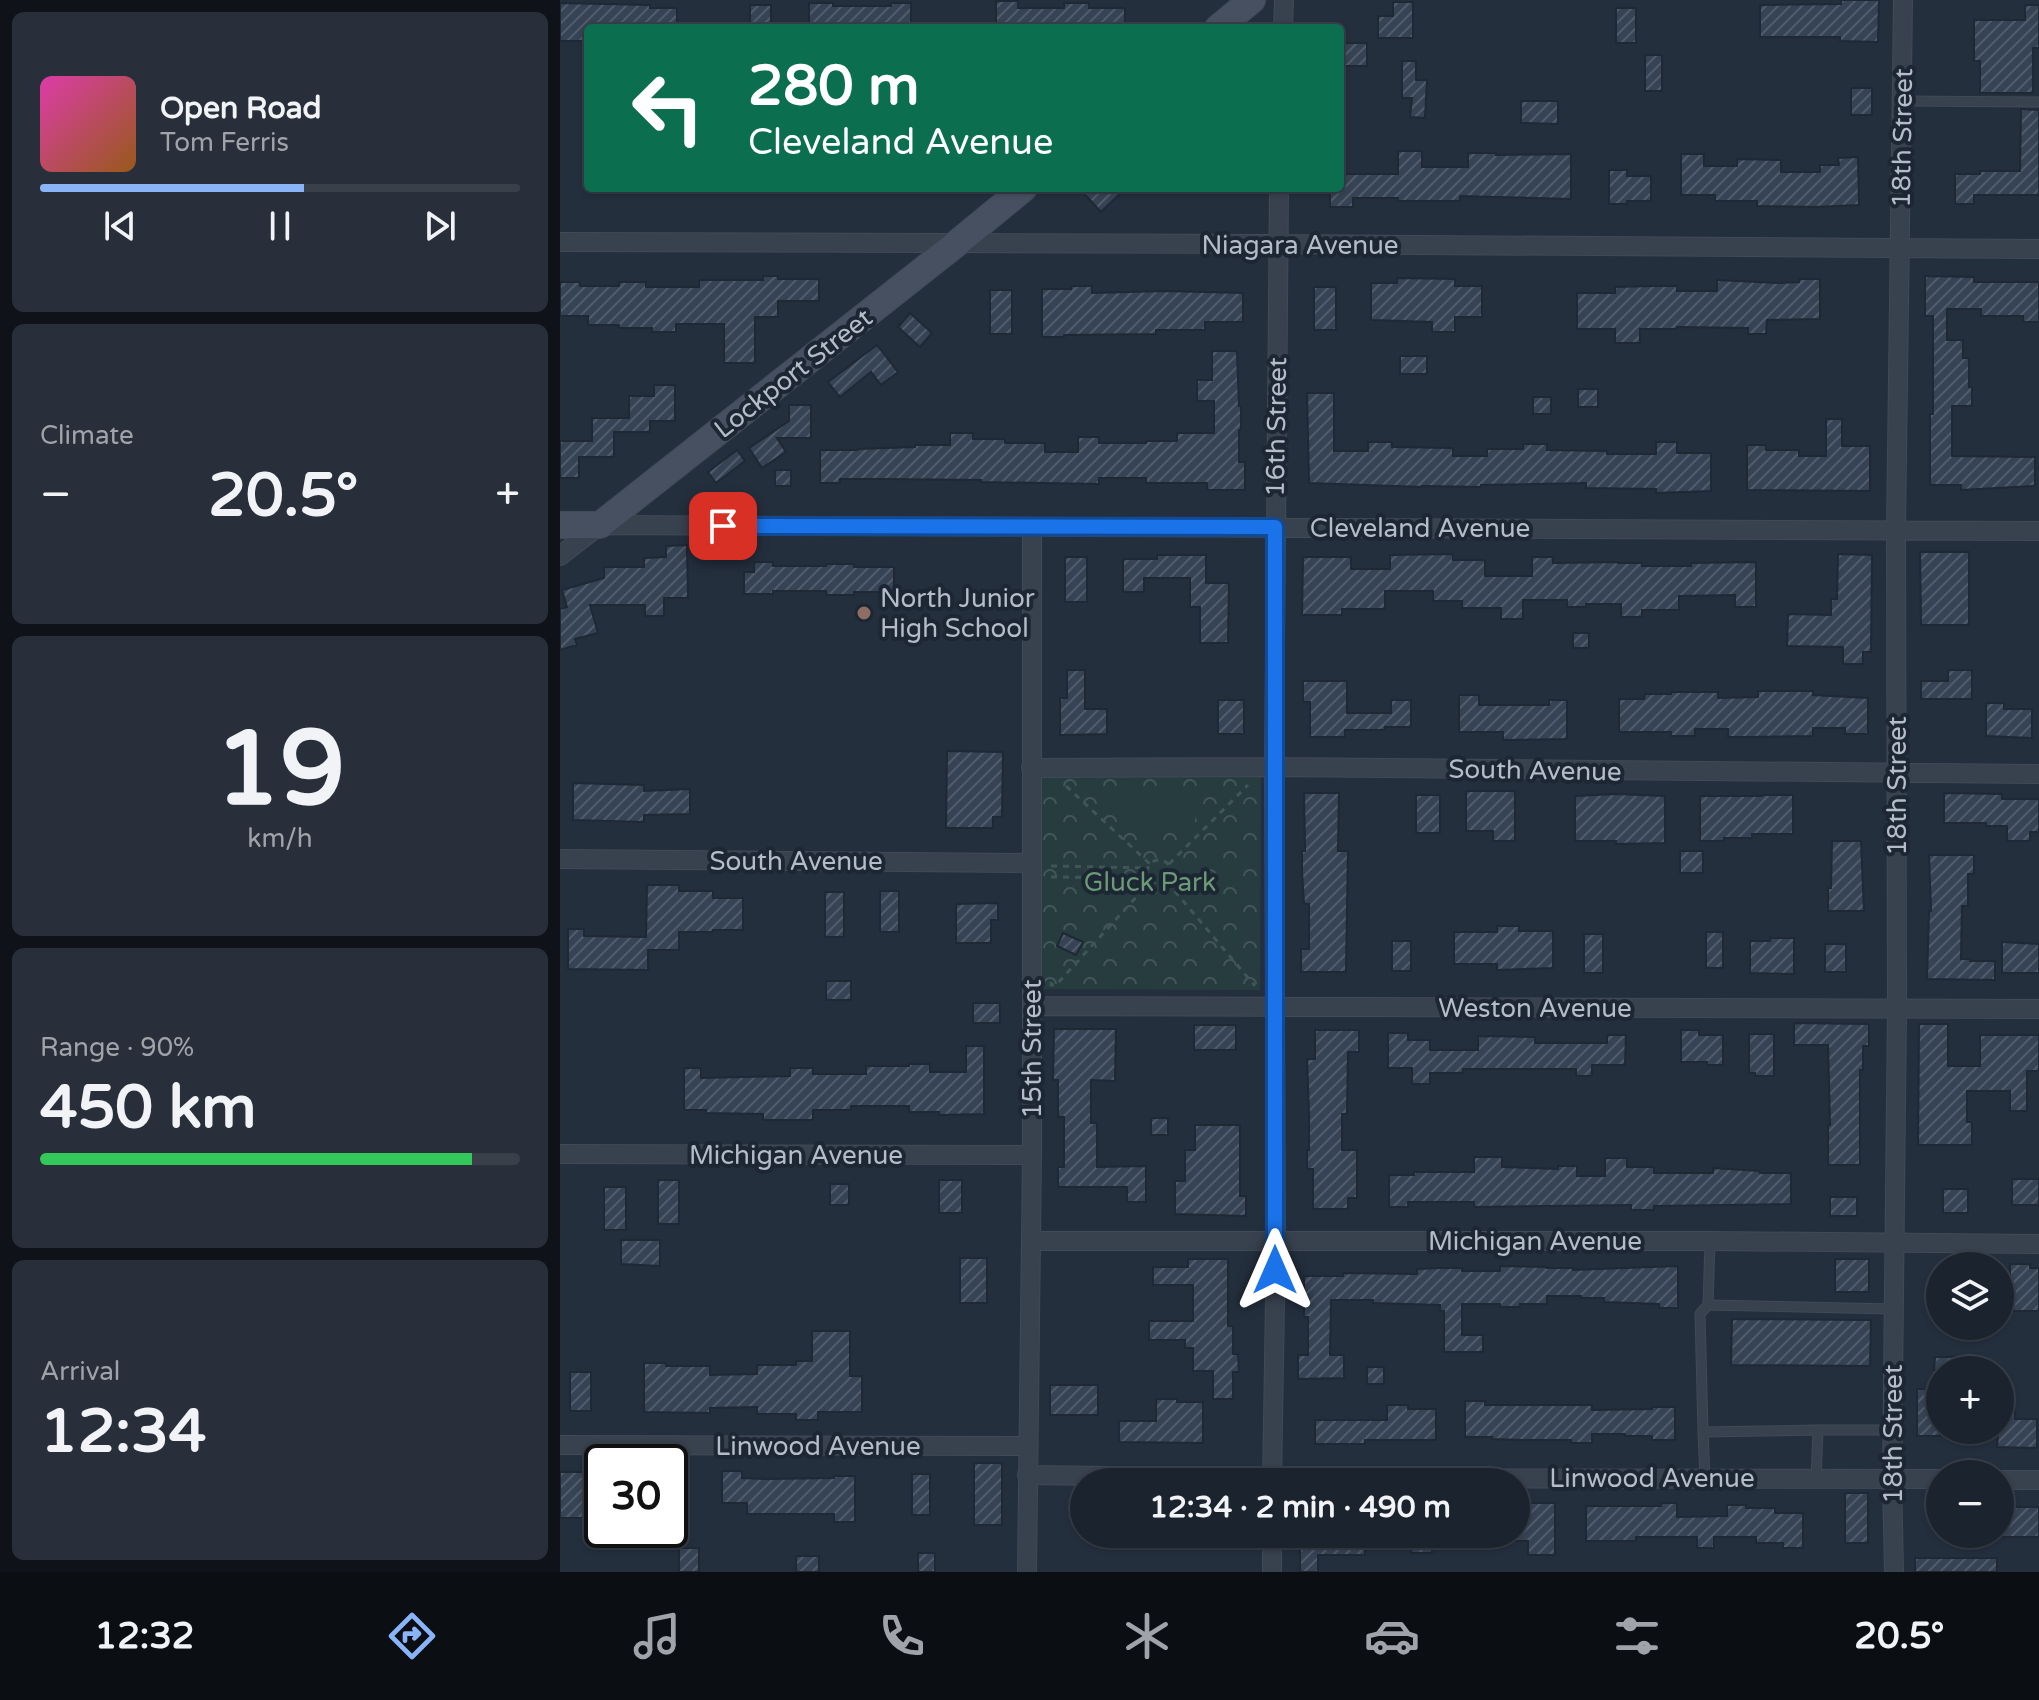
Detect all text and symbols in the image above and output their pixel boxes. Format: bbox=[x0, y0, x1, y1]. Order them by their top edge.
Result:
text: 280 m bbox=[748, 53, 919, 120]
icon: left bbox=[616, 56, 720, 160]
street label: 18th Street bbox=[1886, 68, 1919, 208]
text: Open Road bbox=[160, 90, 321, 127]
text: Cleveland Avenue bbox=[748, 121, 1053, 164]
text: Tom Ferris bbox=[160, 127, 289, 158]
icon: previous bbox=[98, 204, 142, 248]
icon: pause bbox=[258, 204, 302, 248]
icon: next bbox=[418, 204, 462, 248]
street label: Niagara Avenue bbox=[1201, 230, 1399, 261]
street label: Lockport Street bbox=[708, 302, 879, 445]
street label: 16th Street bbox=[1260, 357, 1293, 497]
text: Climate bbox=[40, 420, 134, 451]
text: 20.5° bbox=[208, 460, 358, 532]
text: − bbox=[40, 469, 71, 522]
text: + bbox=[495, 469, 520, 522]
pin bbox=[689, 492, 757, 560]
icon: arrive bbox=[701, 504, 745, 548]
street label: Cleveland Avenue bbox=[1310, 513, 1530, 544]
place label: North Junior High School bbox=[880, 583, 1035, 644]
marker: North Junior High School bbox=[855, 604, 873, 622]
text: 19 bbox=[215, 708, 345, 833]
street label: 18th Street bbox=[1882, 716, 1913, 856]
street label: South Avenue bbox=[1448, 753, 1622, 788]
text: km/h bbox=[247, 823, 313, 854]
street label: South Avenue bbox=[709, 846, 883, 877]
park label: Gluck Park bbox=[1084, 867, 1216, 898]
street label: 15th Street bbox=[1017, 979, 1048, 1119]
street label: Weston Avenue bbox=[1438, 993, 1632, 1024]
text: Range · 90% bbox=[40, 1032, 194, 1063]
text: 450 km bbox=[40, 1072, 256, 1144]
street label: Michigan Avenue bbox=[689, 1140, 903, 1171]
street label: Michigan Avenue bbox=[1428, 1226, 1642, 1257]
position arrow bbox=[1233, 1228, 1317, 1312]
map controls bbox=[1926, 1252, 2014, 1548]
button: layers bbox=[1926, 1252, 2014, 1340]
text: Arrival bbox=[40, 1356, 120, 1387]
button: + bbox=[1926, 1356, 2014, 1444]
street label: 18th Street bbox=[1878, 1364, 1909, 1504]
text: 12:34 bbox=[40, 1396, 206, 1468]
street label: Linwood Avenue bbox=[715, 1431, 921, 1462]
speed limit sign: 30 bbox=[584, 1444, 688, 1548]
button: − bbox=[1926, 1460, 2014, 1548]
street label: Linwood Avenue bbox=[1549, 1463, 1755, 1494]
text: 12:34 · 2 min · 490 m bbox=[1149, 1489, 1451, 1526]
icon: directions bbox=[384, 1608, 440, 1664]
icon: music bbox=[629, 1608, 685, 1664]
icon: phone bbox=[874, 1608, 930, 1664]
icon: climate bbox=[1119, 1608, 1175, 1664]
icon: car bbox=[1364, 1608, 1420, 1664]
icon: filters bbox=[1609, 1608, 1665, 1664]
text: 12:32 bbox=[95, 1615, 194, 1658]
text: 20.5° bbox=[1854, 1615, 1944, 1658]

